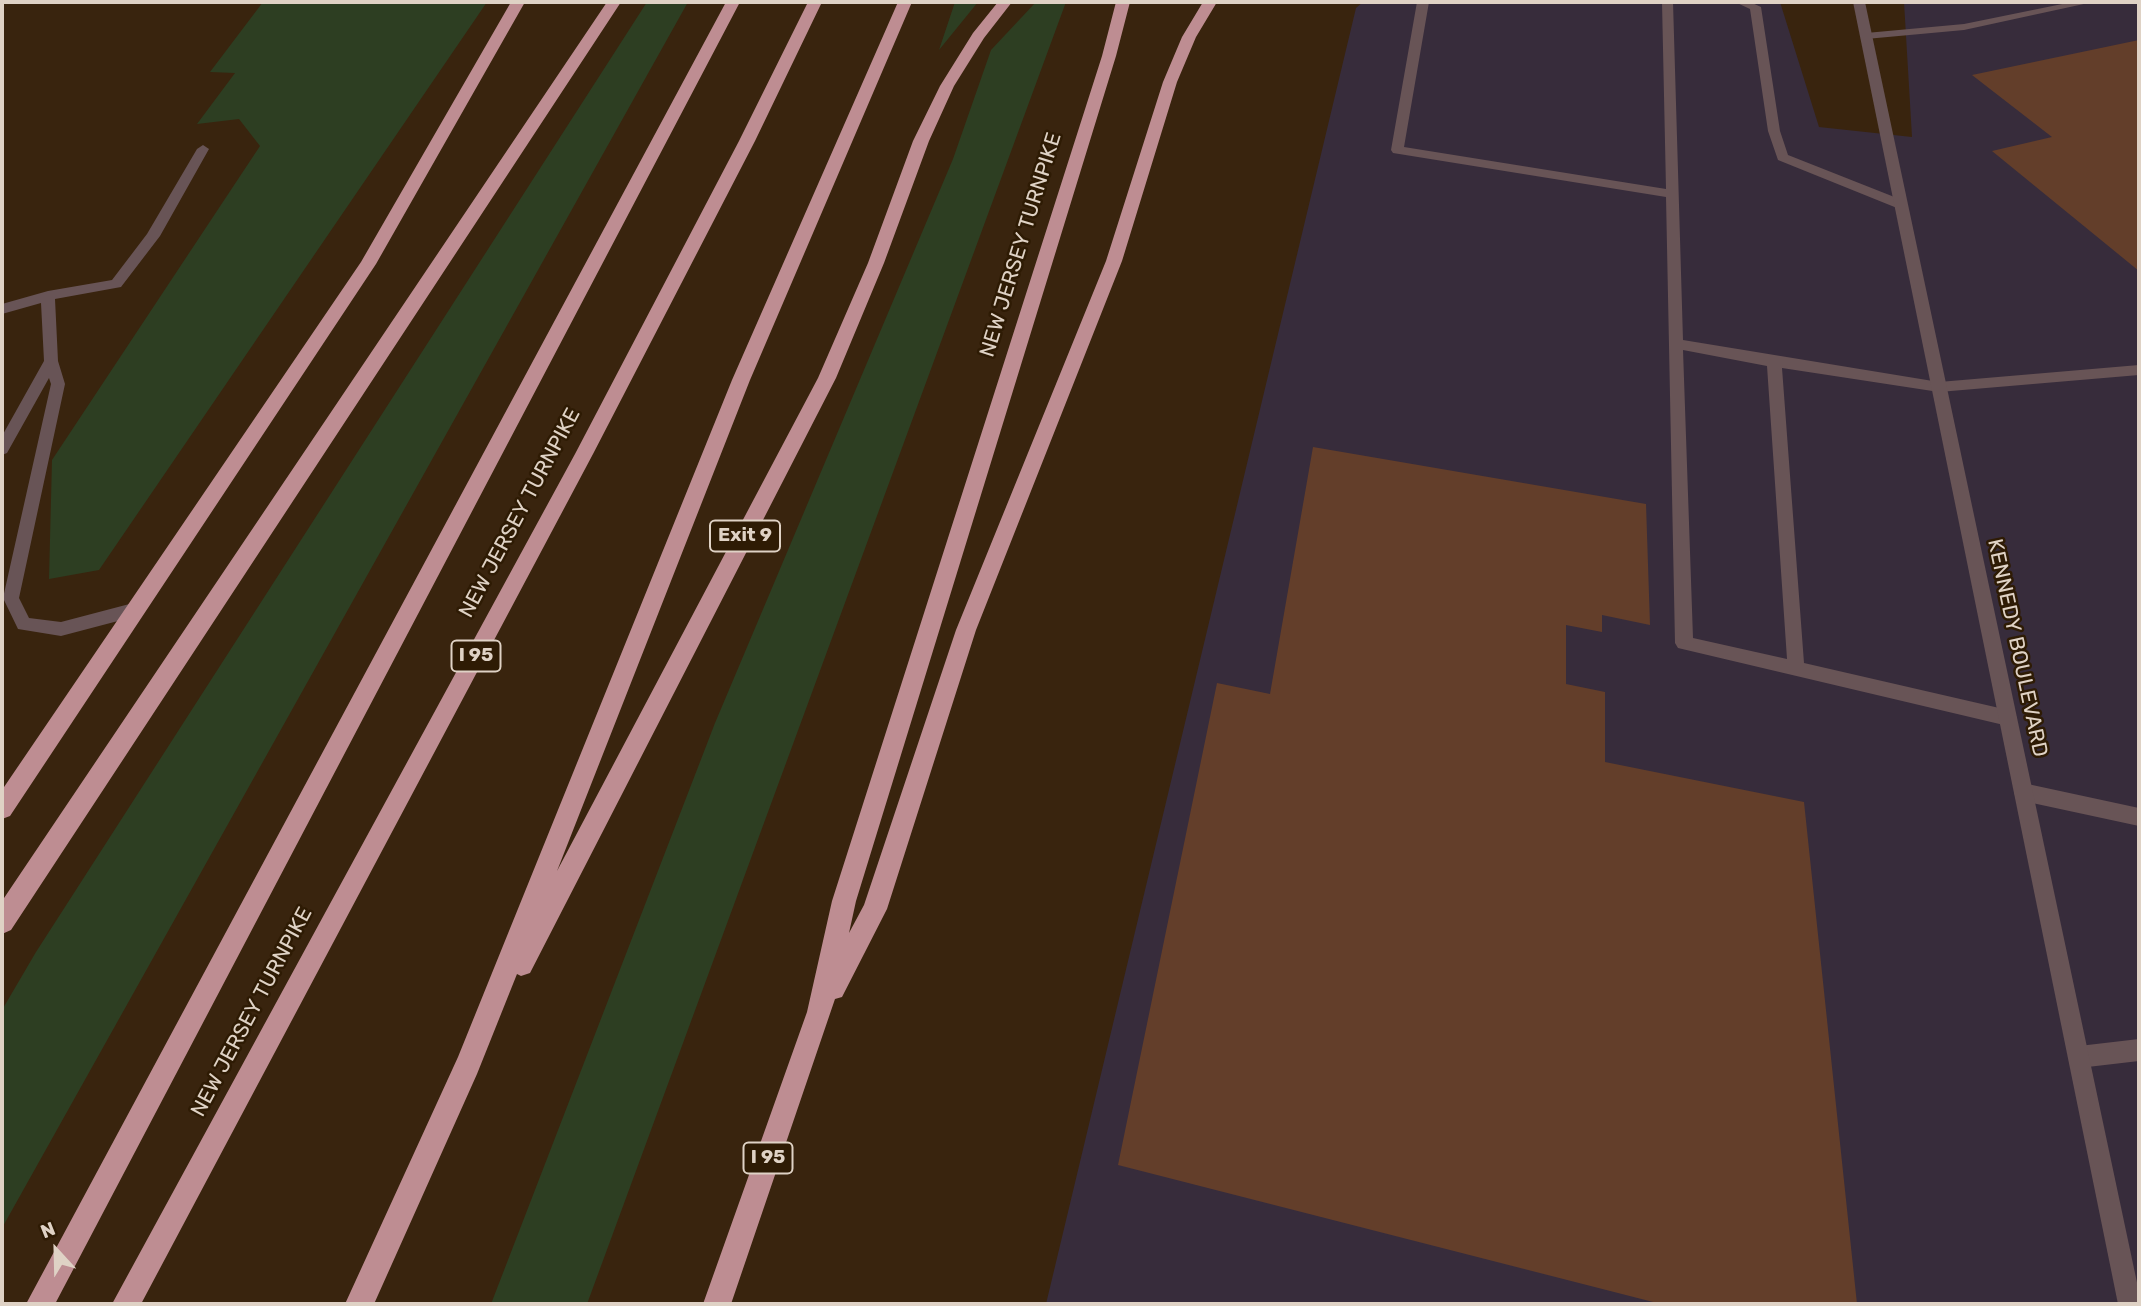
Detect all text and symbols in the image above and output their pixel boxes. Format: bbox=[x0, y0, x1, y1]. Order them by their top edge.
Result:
street label: NEW JERSEY TURNPIKE bbox=[975, 130, 1067, 360]
street label: NEW JERSEY TURNPIKE bbox=[454, 404, 586, 622]
road number: Exit 9 bbox=[710, 520, 780, 552]
street label: KENNEDY BOULEVARD bbox=[1982, 537, 2052, 759]
road number: I 95 bbox=[452, 640, 500, 671]
street label: NEW JERSEY TURNPIKE bbox=[186, 903, 318, 1121]
road number: I 95 bbox=[744, 1142, 792, 1174]
north arrow bbox=[21, 1215, 91, 1285]
text: N bbox=[37, 1217, 59, 1243]

